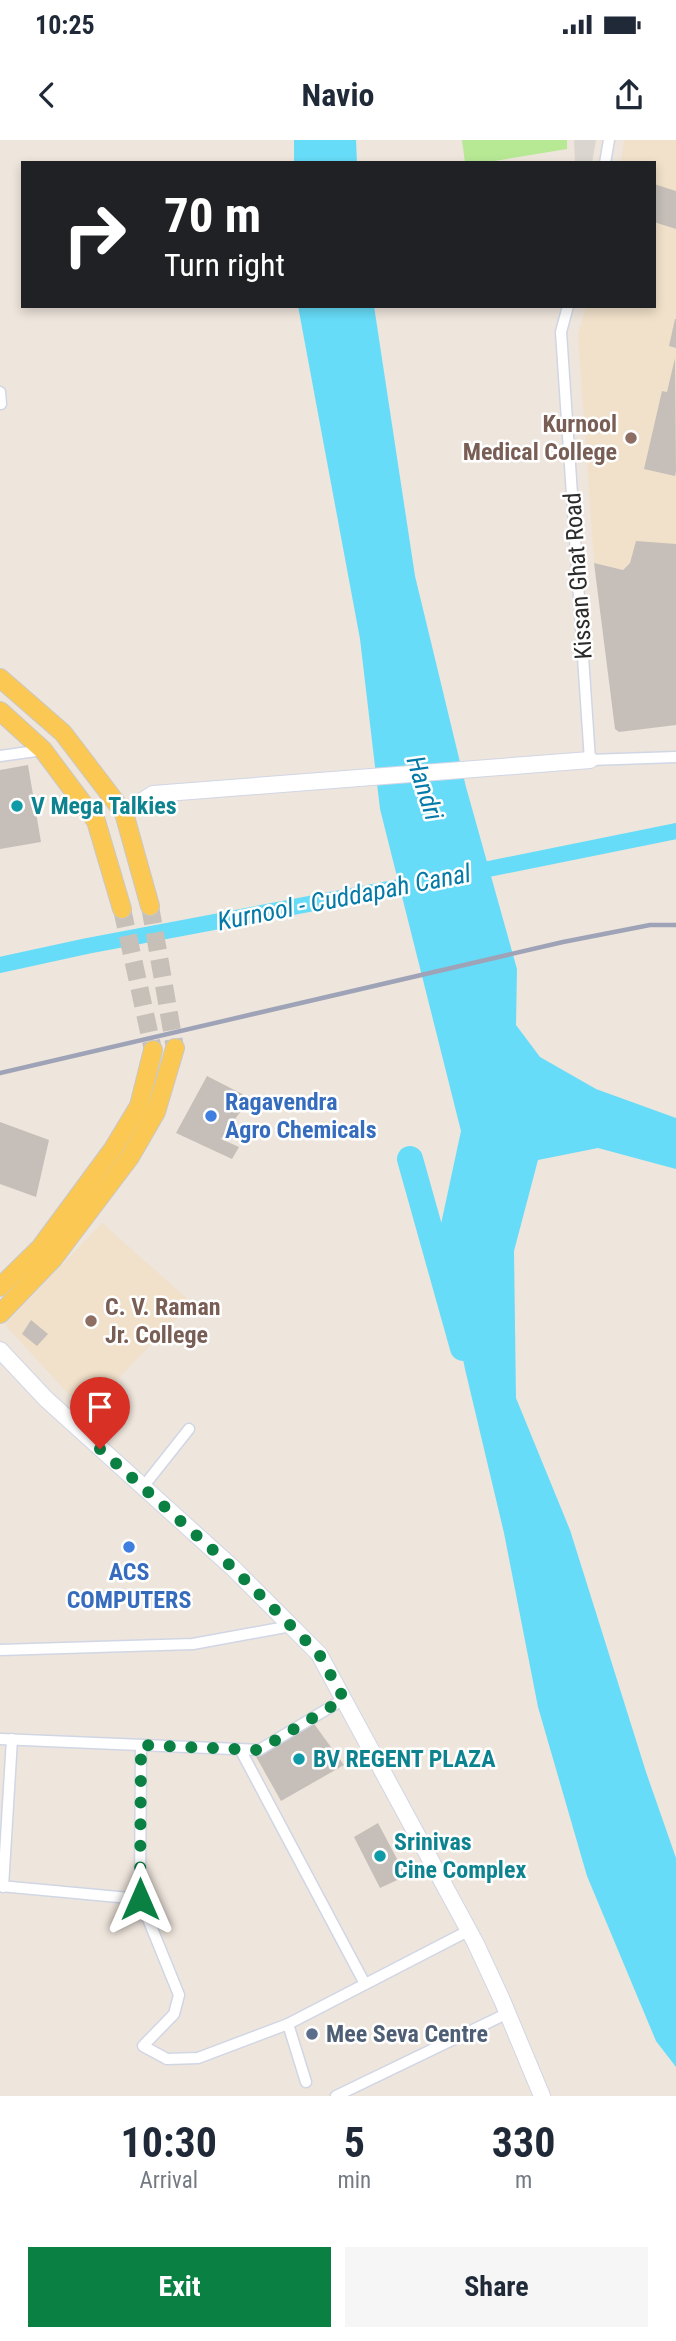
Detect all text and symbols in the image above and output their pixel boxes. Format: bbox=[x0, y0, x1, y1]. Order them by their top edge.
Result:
text: 10:25 bbox=[35, 10, 95, 40]
icon: back bbox=[28, 76, 66, 114]
text: Navio bbox=[302, 76, 374, 114]
icon: share bbox=[610, 76, 648, 114]
text: 70 m bbox=[164, 187, 261, 244]
icon: right bbox=[49, 189, 140, 280]
text: Turn right bbox=[164, 246, 285, 284]
place label: Kurnool Medical College bbox=[463, 410, 617, 466]
marker: Kurnool Medical College bbox=[623, 430, 639, 446]
street label: Kissan Ghat Road bbox=[558, 492, 598, 660]
water label: Handri bbox=[401, 752, 450, 824]
place label: V Mega Talkies bbox=[31, 792, 177, 820]
marker: V Mega Talkies bbox=[9, 798, 25, 814]
water label: Kurnool - Cuddapah Canal bbox=[215, 857, 474, 936]
place label: Ragavendra Agro Chemicals bbox=[225, 1088, 377, 1144]
marker: Ragavendra Agro Chemicals bbox=[203, 1108, 219, 1124]
place label: C. V. Raman Jr. College bbox=[105, 1293, 221, 1349]
marker: C. V. Raman Jr. College bbox=[83, 1313, 99, 1329]
pin bbox=[70, 1377, 130, 1449]
icon: arrive bbox=[81, 1388, 119, 1426]
marker: ACS COMPUTERS bbox=[121, 1539, 137, 1555]
place label: ACS COMPUTERS bbox=[67, 1558, 191, 1614]
place label: BV REGENT PLAZA bbox=[313, 1745, 496, 1773]
marker: BV REGENT PLAZA bbox=[291, 1751, 307, 1767]
place label: Srinivas Cine Complex bbox=[394, 1828, 526, 1884]
marker: Srinivas Cine Complex bbox=[372, 1848, 388, 1864]
position arrow bbox=[103, 1862, 177, 1936]
place label: Mee Seva Centre bbox=[326, 2020, 488, 2048]
marker: Mee Seva Centre bbox=[304, 2026, 320, 2042]
text: 10:30 bbox=[121, 2118, 217, 2167]
text: 5 bbox=[344, 2118, 365, 2167]
text: 330 bbox=[492, 2118, 555, 2167]
text: Arrival bbox=[139, 2167, 198, 2194]
text: min bbox=[337, 2167, 371, 2194]
text: m bbox=[515, 2167, 532, 2194]
button: Exit bbox=[28, 2247, 331, 2327]
button: Share bbox=[345, 2247, 648, 2327]

